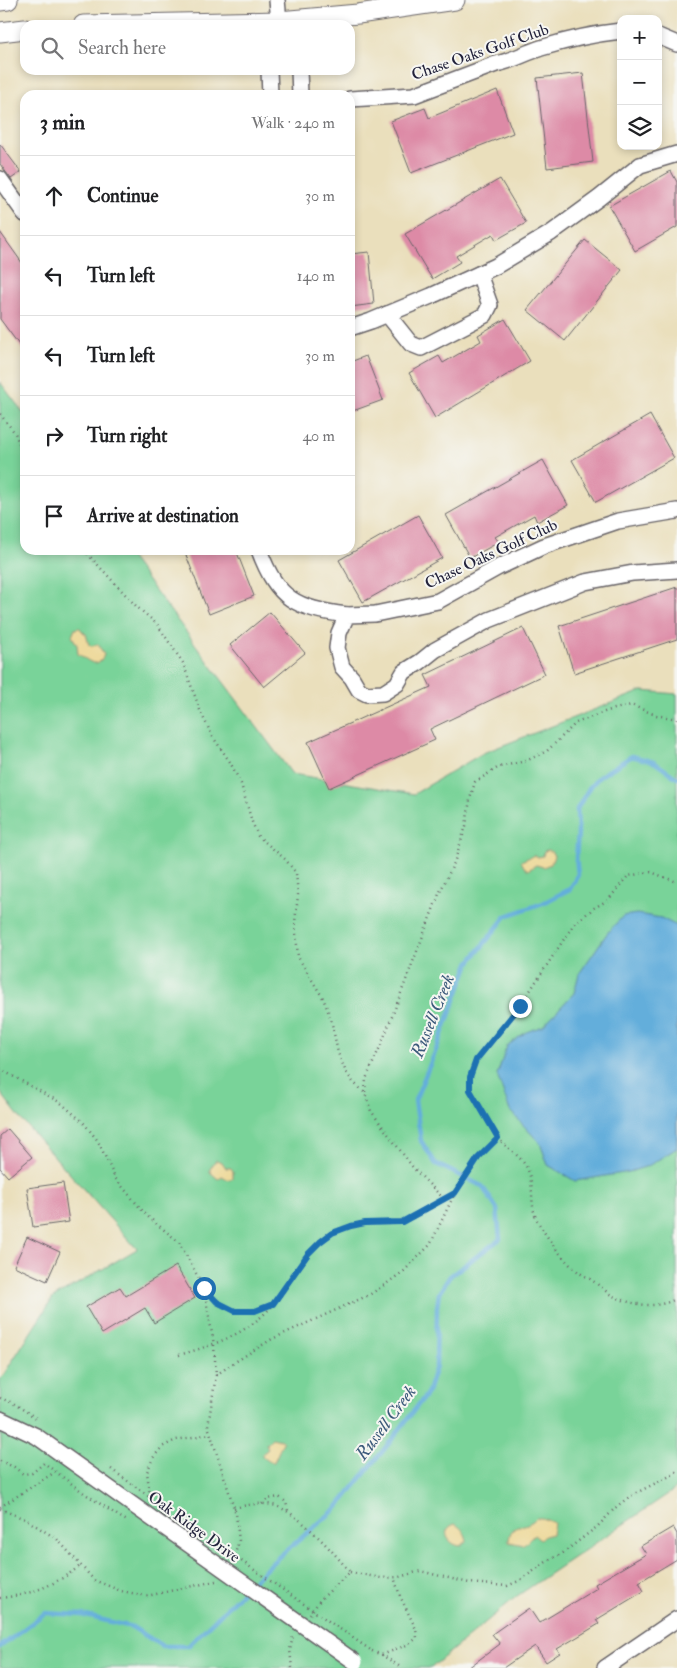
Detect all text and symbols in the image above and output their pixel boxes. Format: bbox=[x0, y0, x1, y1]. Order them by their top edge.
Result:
map controls bbox=[617, 15, 662, 150]
button: + bbox=[617, 15, 662, 60]
street label: Chase Oaks Golf Club bbox=[409, 19, 551, 85]
search box bbox=[20, 20, 355, 75]
icon: search bbox=[38, 34, 66, 62]
text: Search here bbox=[78, 36, 166, 60]
button: − bbox=[617, 60, 662, 105]
button: layers bbox=[617, 105, 662, 150]
text: 3 min bbox=[40, 109, 85, 136]
text: Walk · 240 m bbox=[251, 113, 335, 133]
icon: ahead bbox=[40, 182, 68, 210]
text: Continue bbox=[87, 184, 158, 208]
text: 30 m bbox=[305, 186, 335, 206]
icon: left bbox=[40, 262, 68, 290]
text: Turn left bbox=[87, 264, 155, 288]
text: 140 m bbox=[297, 266, 335, 286]
icon: left bbox=[40, 342, 68, 370]
text: Turn left bbox=[87, 344, 155, 368]
text: 30 m bbox=[305, 346, 335, 366]
icon: right bbox=[40, 422, 68, 450]
text: Turn right bbox=[87, 424, 167, 448]
text: 40 m bbox=[302, 426, 335, 446]
icon: arrive bbox=[40, 502, 68, 530]
text: Arrive at destination bbox=[87, 504, 239, 528]
street label: Chase Oaks Golf Club bbox=[422, 514, 561, 593]
water label: Russell Creek bbox=[406, 971, 460, 1062]
route end bbox=[509, 995, 532, 1018]
route start bbox=[193, 1277, 216, 1300]
water label: Russell Creek bbox=[350, 1381, 422, 1466]
street label: Oak Ridge Drive bbox=[144, 1487, 244, 1567]

